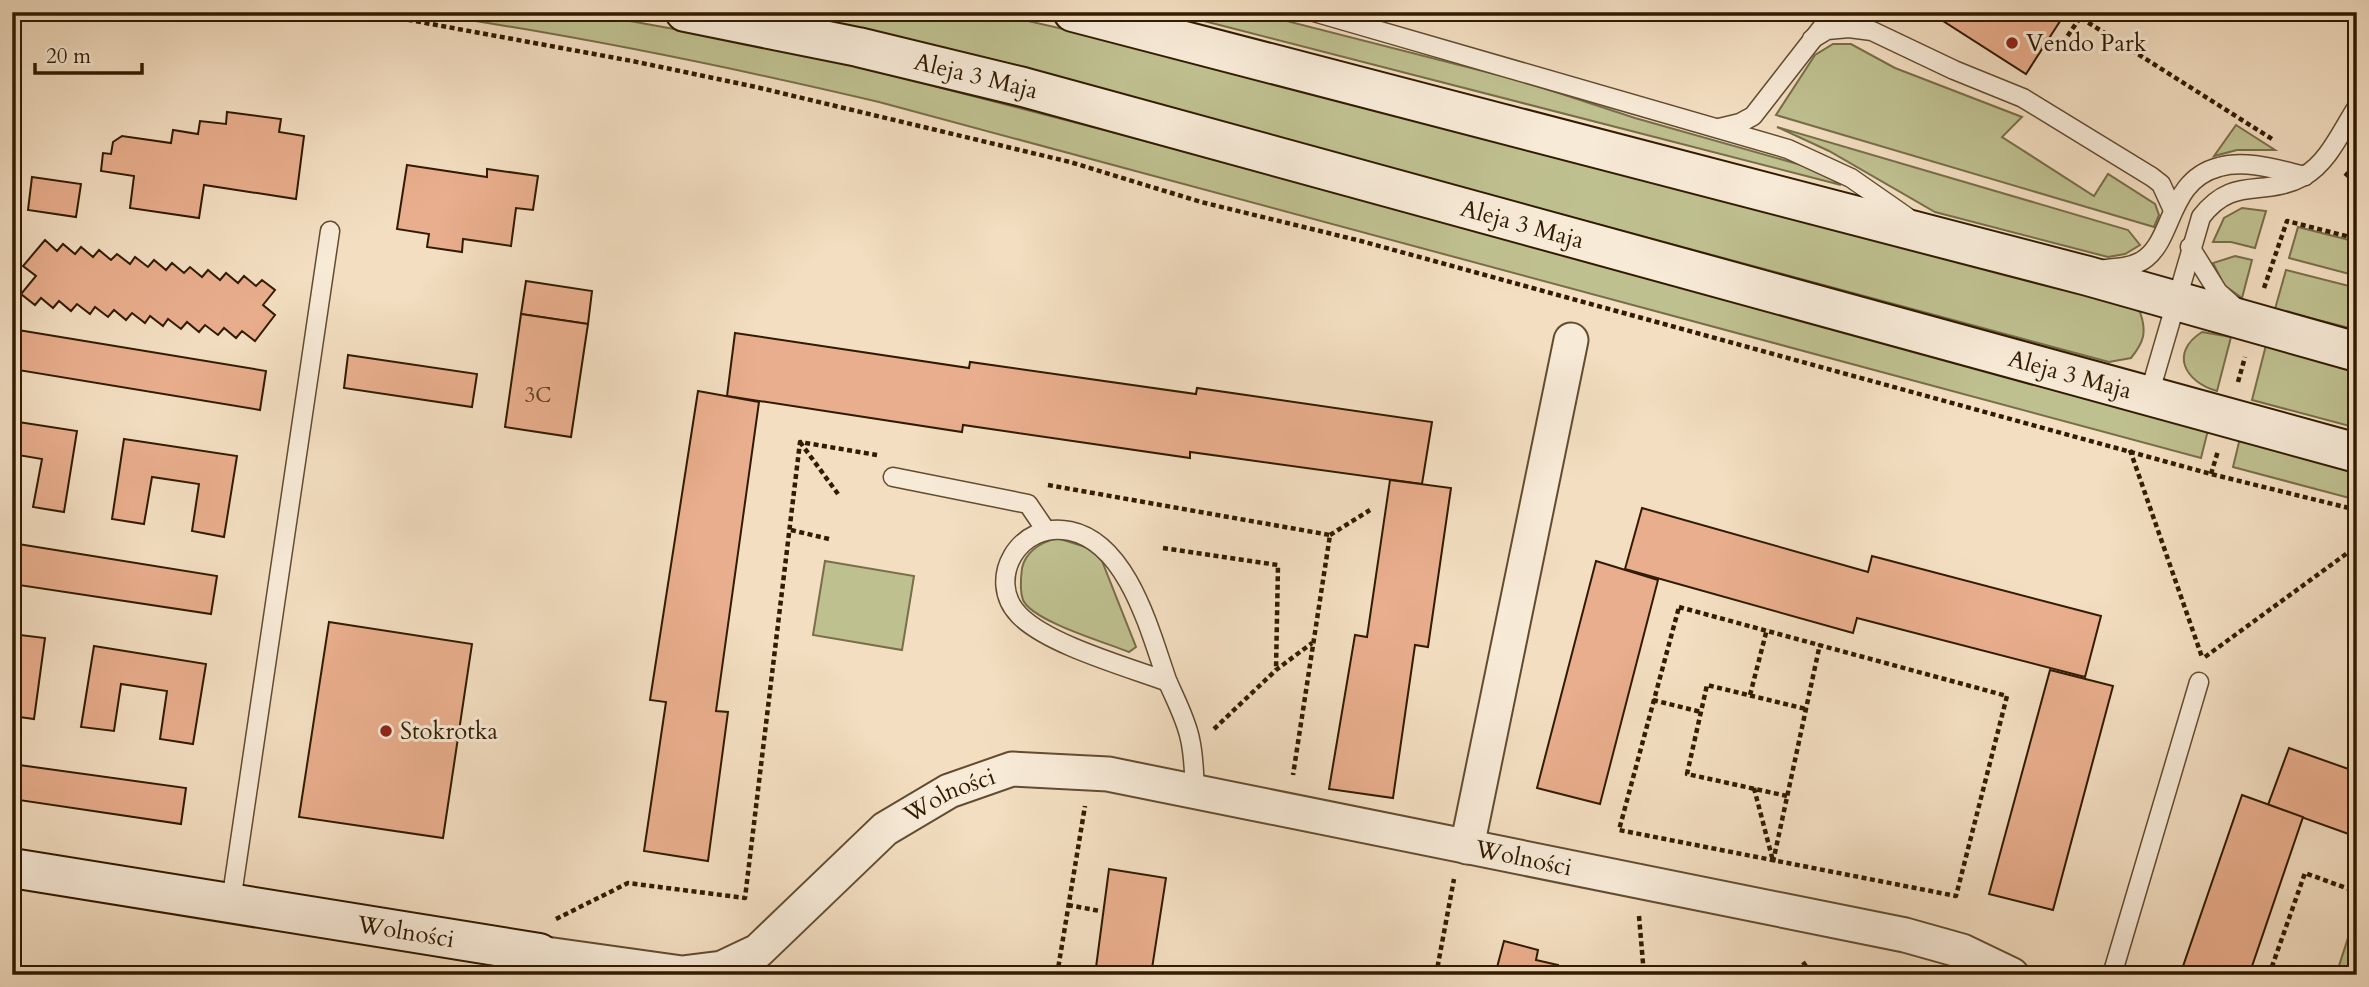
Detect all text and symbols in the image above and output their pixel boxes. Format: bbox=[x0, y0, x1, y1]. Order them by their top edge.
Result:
place label: Vendo Park bbox=[2026, 27, 2147, 60]
scale bar bbox=[35, 32, 142, 76]
marker: Vendo Park bbox=[2004, 35, 2020, 51]
text: 20 m bbox=[46, 42, 91, 71]
street label: Aleja 3 Maja bbox=[911, 45, 1042, 108]
street label: Aleja 3 Maja bbox=[1457, 192, 1588, 257]
street label: Aleja 3 Maja bbox=[2004, 342, 2136, 408]
house number: 3C bbox=[525, 381, 551, 410]
place label: Stokrotka bbox=[400, 715, 499, 748]
marker: Stokrotka bbox=[378, 723, 394, 739]
street label: Wolności bbox=[897, 760, 1000, 832]
street label: Wolności bbox=[1471, 832, 1575, 884]
street label: Wolności bbox=[354, 908, 457, 956]

